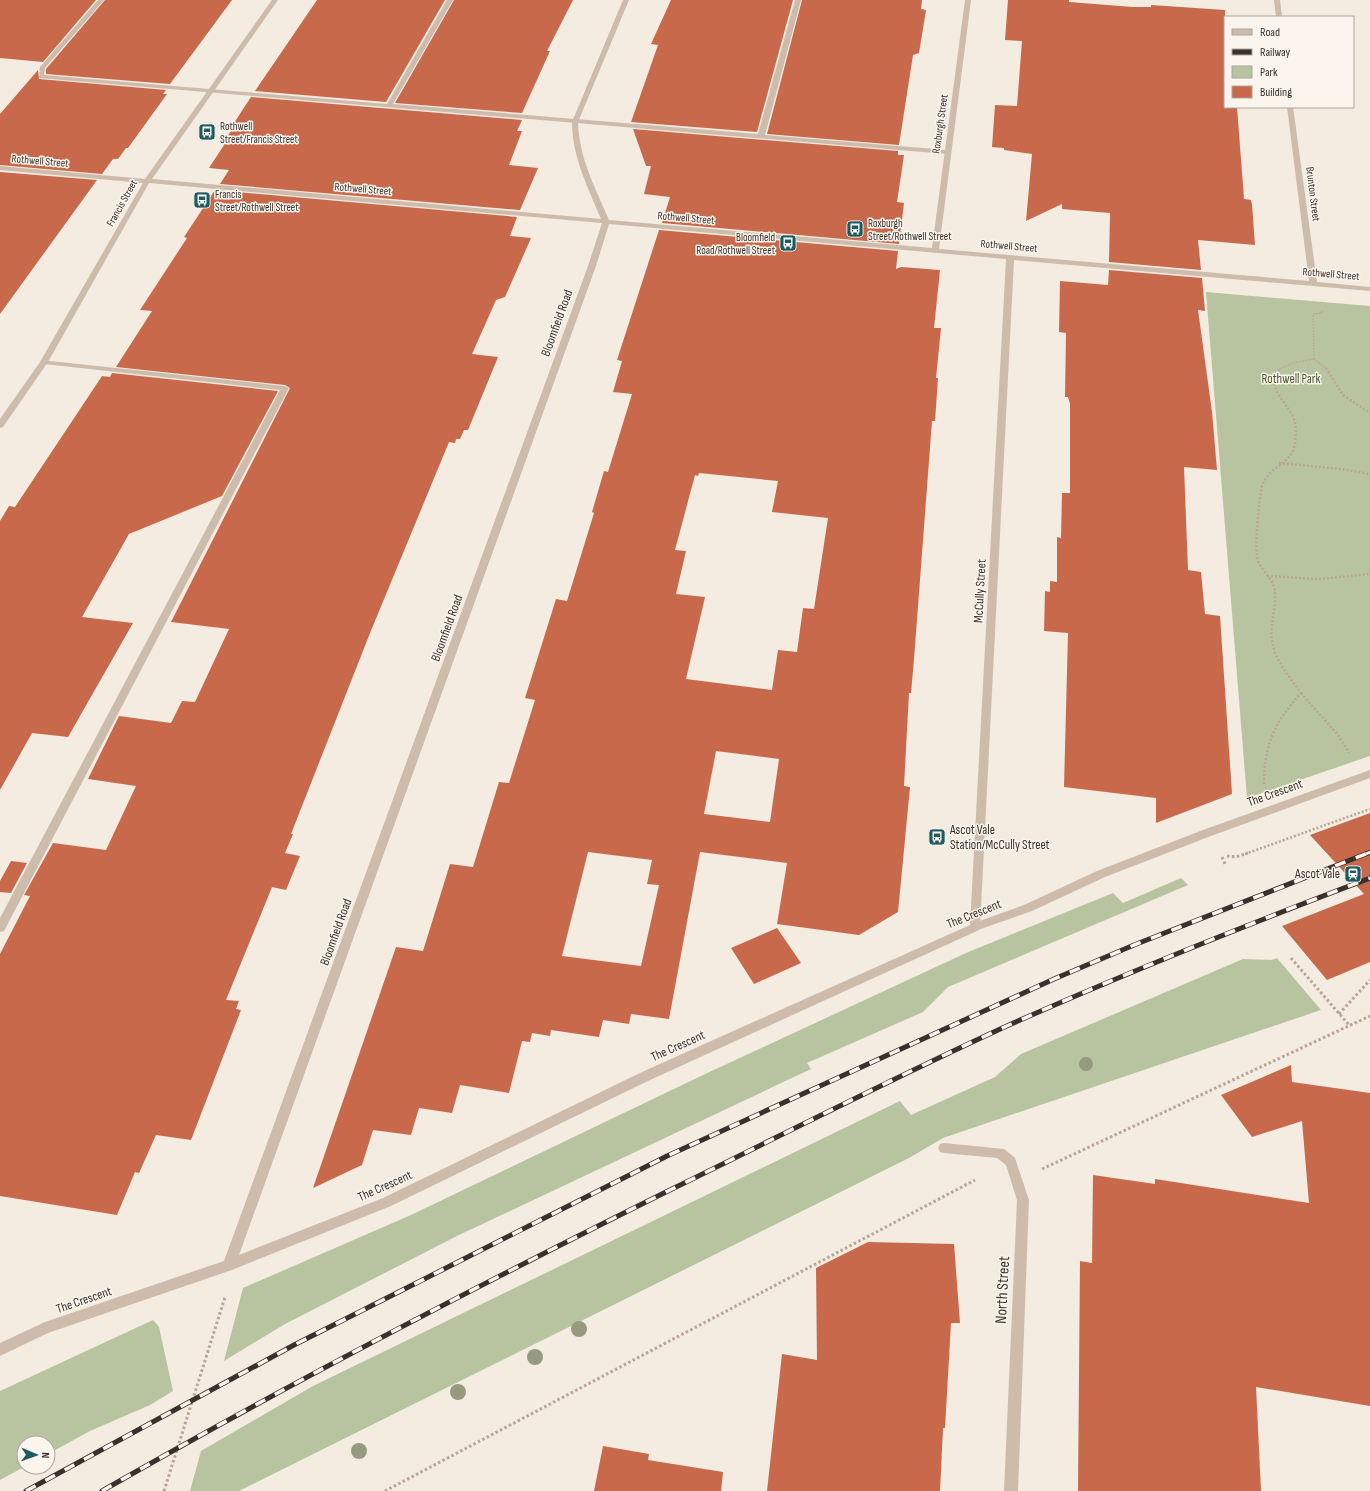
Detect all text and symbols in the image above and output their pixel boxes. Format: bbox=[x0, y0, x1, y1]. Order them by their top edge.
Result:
legend bbox=[1224, 16, 1354, 108]
text: Road bbox=[1260, 25, 1280, 40]
text: Railway bbox=[1260, 45, 1291, 60]
text: Park bbox=[1260, 65, 1278, 80]
text: Building bbox=[1260, 85, 1292, 100]
street label: Roxburgh Street bbox=[929, 93, 951, 154]
place label: Rothwell Street/Francis Street bbox=[220, 120, 298, 146]
bus stop icon: Rothwell Street/Francis Street bbox=[197, 122, 217, 142]
street label: Rothwell Street bbox=[11, 152, 70, 170]
street label: Brunton Street bbox=[1303, 166, 1323, 223]
street label: Francis Street bbox=[104, 177, 140, 229]
street label: Rothwell Street bbox=[334, 180, 393, 198]
place label: Francis Street/Rothwell Street bbox=[215, 188, 299, 214]
bus stop icon: Francis Street/Rothwell Street bbox=[192, 190, 212, 210]
street label: Rothwell Street bbox=[657, 209, 716, 227]
place label: Roxburgh Street/Rothwell Street bbox=[868, 217, 952, 243]
bus stop icon: Roxburgh Street/Rothwell Street bbox=[845, 219, 865, 239]
place label: Bloomfield Road/Rothwell Street bbox=[696, 231, 776, 257]
bus stop icon: Bloomfield Road/Rothwell Street bbox=[778, 233, 798, 253]
street label: Rothwell Street bbox=[980, 237, 1039, 255]
street label: Rothwell Street bbox=[1302, 265, 1361, 283]
street label: Bloomfield Road bbox=[538, 287, 576, 359]
park label: Rothwell Park bbox=[1261, 371, 1321, 387]
street label: McCully Street bbox=[970, 559, 990, 623]
street label: Bloomfield Road bbox=[428, 592, 466, 664]
street label: The Crescent bbox=[1245, 776, 1305, 810]
place label: Ascot Vale Station/McCully Street bbox=[949, 822, 1050, 853]
bus stop icon: Ascot Vale Station/McCully Street bbox=[927, 827, 947, 847]
station icon: Ascot Vale bbox=[1343, 864, 1363, 884]
place label: Ascot Vale bbox=[1294, 866, 1340, 882]
street label: Bloomfield Road bbox=[317, 896, 355, 968]
street label: The Crescent bbox=[944, 896, 1004, 932]
street label: The Crescent bbox=[648, 1027, 708, 1065]
street label: The Crescent bbox=[355, 1167, 415, 1205]
street label: North Street bbox=[992, 1256, 1014, 1324]
street label: The Crescent bbox=[54, 1283, 114, 1317]
north arrow bbox=[16, 1435, 56, 1475]
text: N bbox=[39, 1452, 52, 1459]

